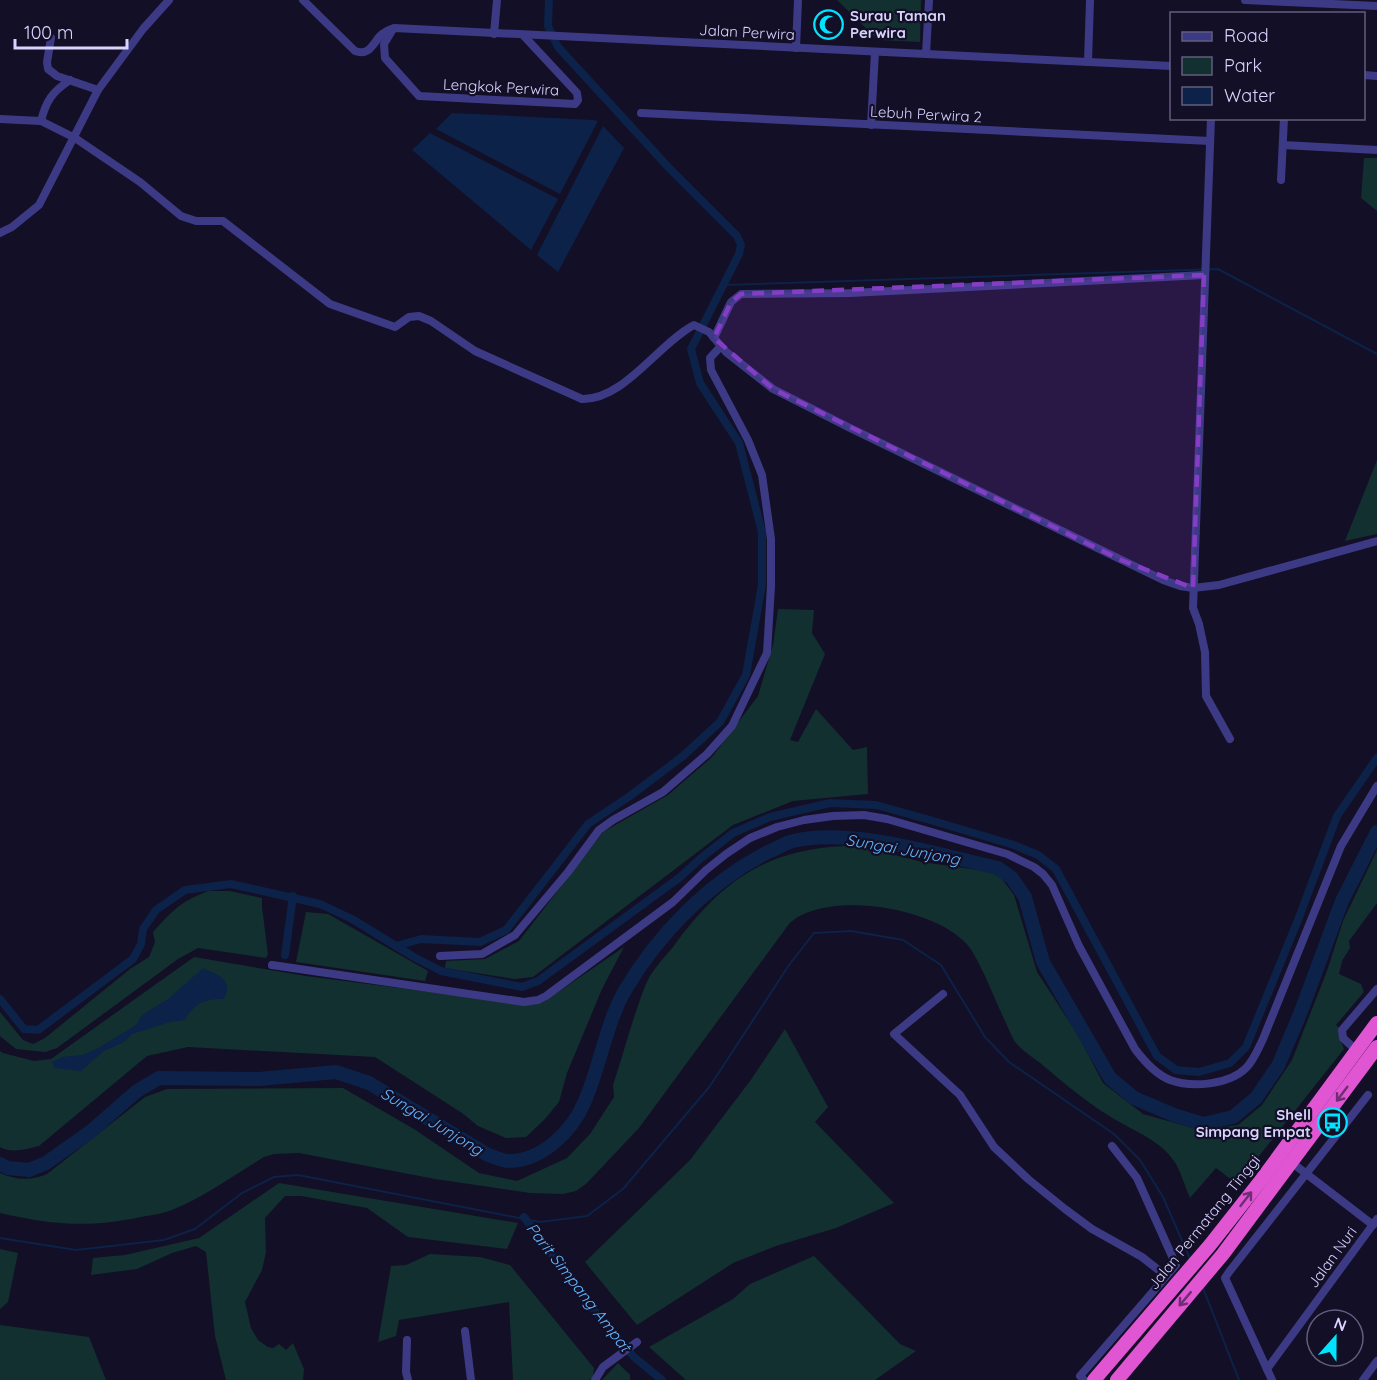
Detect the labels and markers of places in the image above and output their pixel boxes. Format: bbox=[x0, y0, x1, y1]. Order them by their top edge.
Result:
place label: Surau Taman Perwira bbox=[850, 6, 946, 42]
mosque icon: Surau Taman Perwira bbox=[813, 8, 845, 40]
place label: Shell Simpang Empat bbox=[1196, 1105, 1311, 1141]
bus stop icon: Shell Simpang Empat bbox=[1316, 1107, 1348, 1139]

